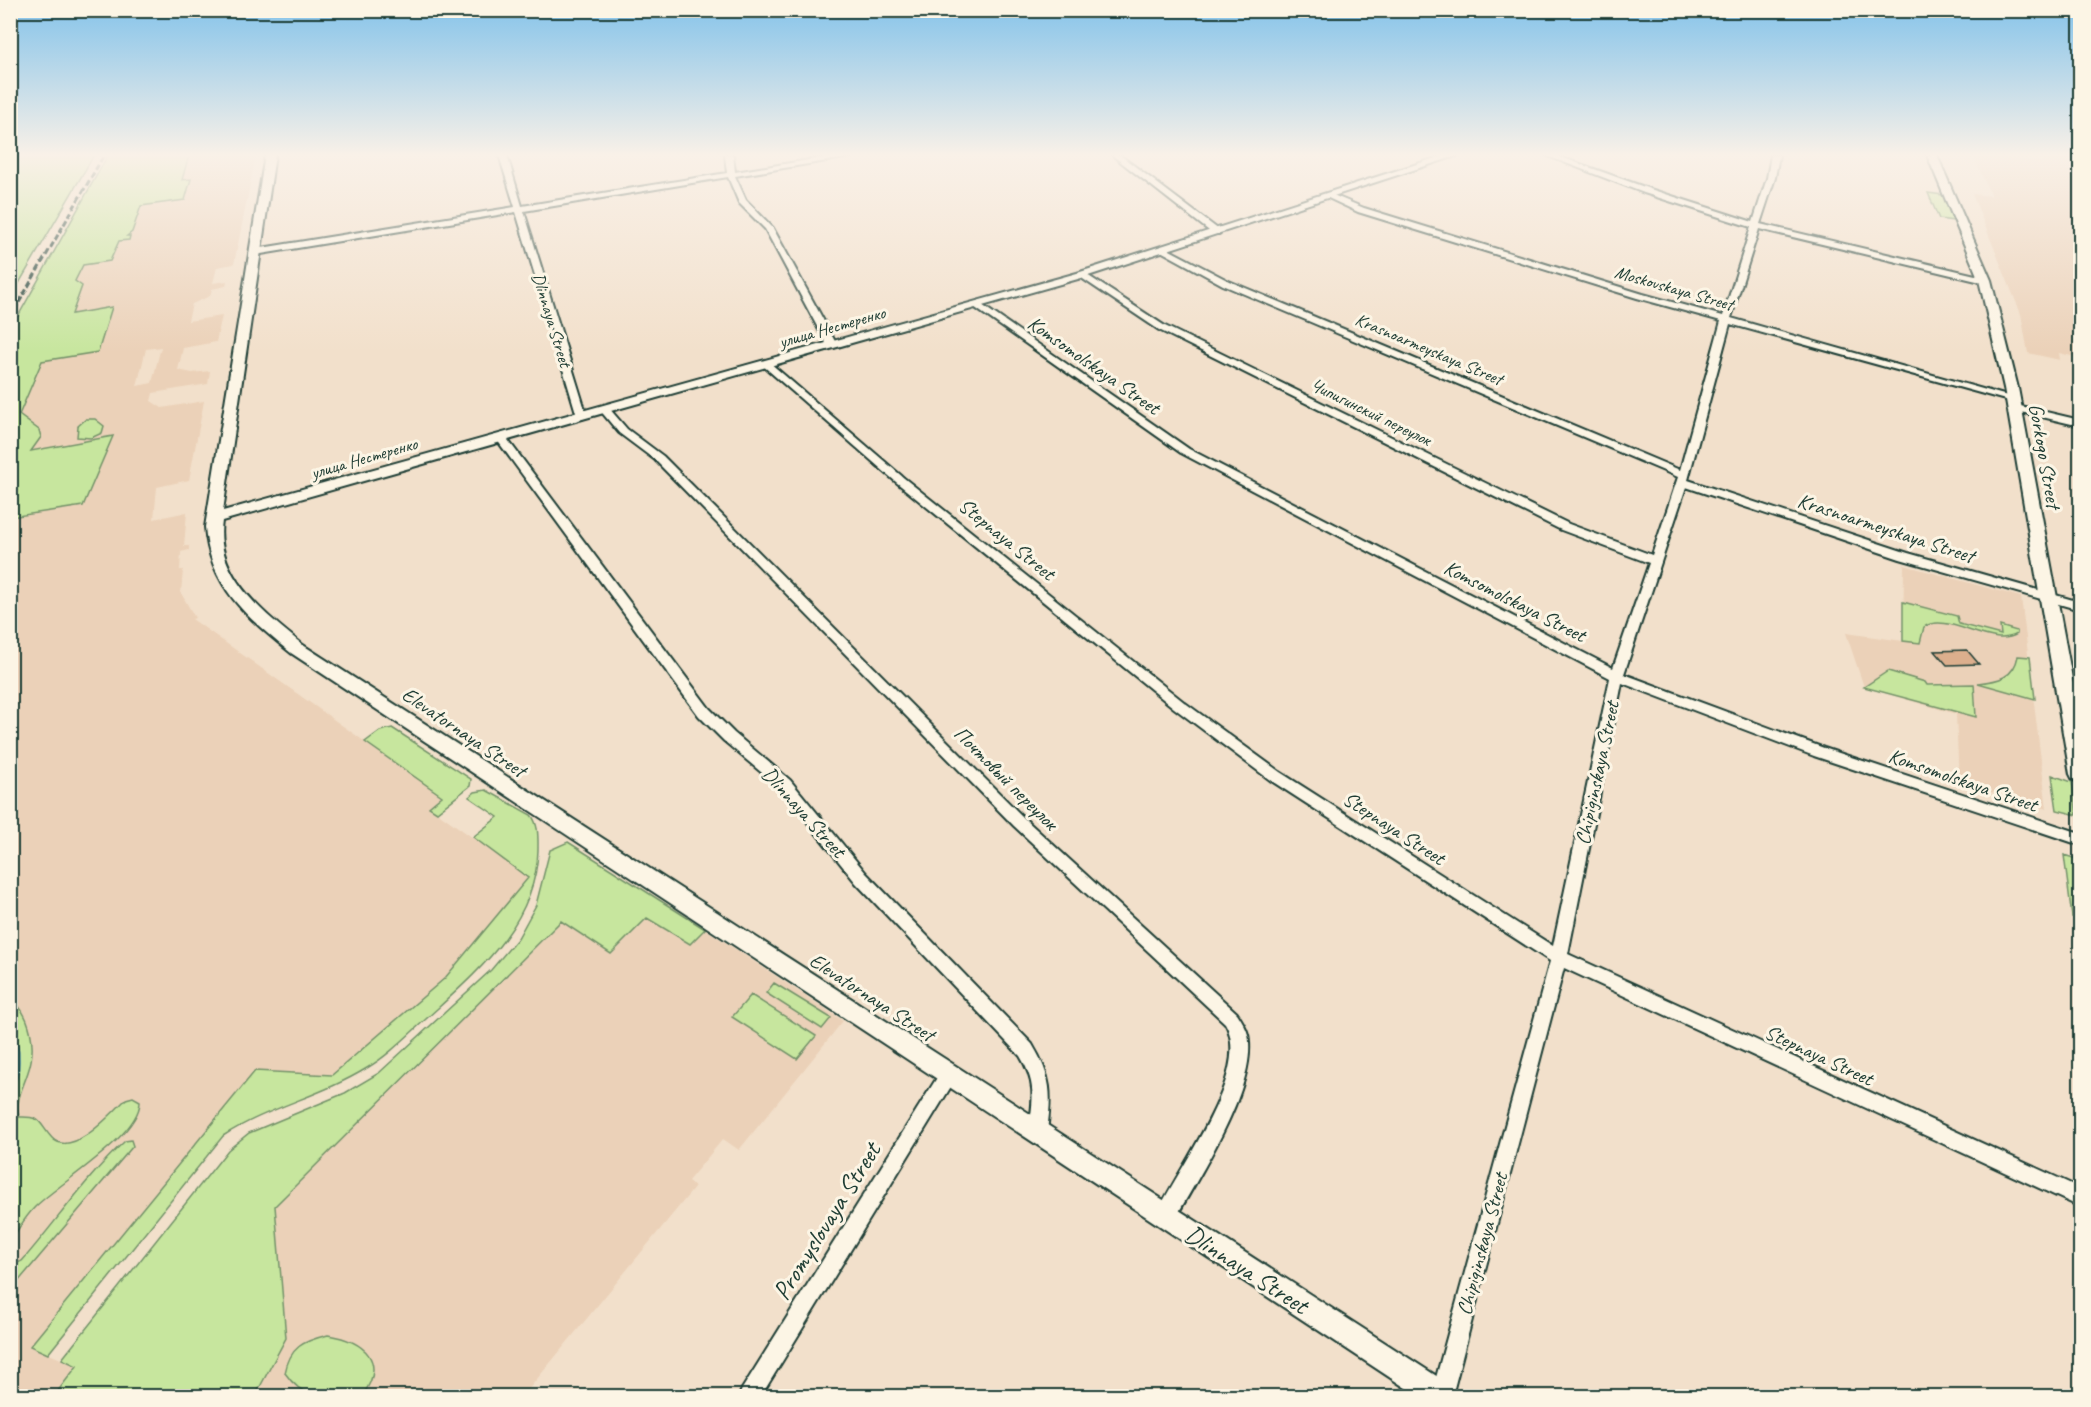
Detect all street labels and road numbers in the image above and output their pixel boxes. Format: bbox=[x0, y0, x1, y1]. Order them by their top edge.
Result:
street label: Moskovskaya Street bbox=[1612, 261, 1739, 316]
street label: Dlinnaya Street bbox=[527, 270, 577, 372]
street label: улица Нестеренко bbox=[775, 301, 889, 353]
street label: Krasnoarmeyskaya Street bbox=[1352, 308, 1509, 391]
street label: Komsomolskaya Street bbox=[1023, 310, 1167, 421]
street label: Чипигинский переулок bbox=[1307, 373, 1437, 452]
street label: Gorkogo Street bbox=[2023, 402, 2068, 513]
street label: улица Нестеренко bbox=[307, 432, 421, 484]
street label: Krasnoarmeyskaya Street bbox=[1795, 487, 1980, 570]
street label: Stepnaya Street bbox=[954, 492, 1062, 587]
street label: Komsomolskaya Street bbox=[1440, 554, 1592, 649]
street label: Elevatornaya Street bbox=[397, 681, 533, 785]
street label: Chipiginskaya Street bbox=[1569, 697, 1625, 847]
street label: Почтовый переулок bbox=[948, 720, 1065, 837]
street label: Komsomolskaya Street bbox=[1885, 742, 2043, 818]
street label: Dlinnaya Street bbox=[756, 761, 853, 864]
street label: Stepnaya Street bbox=[1338, 785, 1452, 872]
street label: Elevatornaya Street bbox=[805, 947, 942, 1049]
street label: Stepnaya Street bbox=[1761, 1019, 1879, 1092]
street label: Promyslovaya Street bbox=[765, 1134, 889, 1306]
street label: Chipiginskaya Street bbox=[1451, 1168, 1514, 1318]
street label: Dlinnaya Street bbox=[1179, 1217, 1317, 1323]

